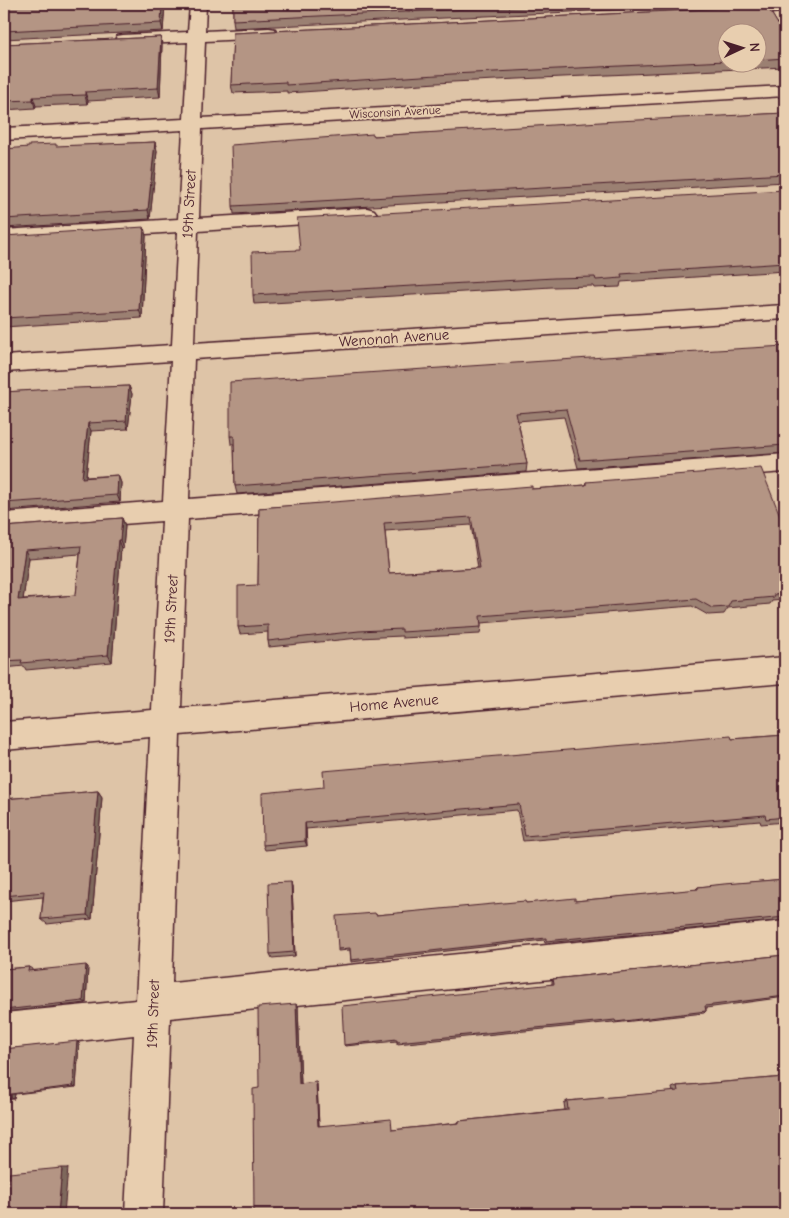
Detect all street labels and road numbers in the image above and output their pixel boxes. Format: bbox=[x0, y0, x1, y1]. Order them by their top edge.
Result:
street label: Wisconsin Avenue bbox=[349, 103, 441, 121]
street label: 19th Street bbox=[178, 168, 200, 239]
street label: Wenonah Avenue bbox=[338, 325, 450, 351]
street label: 19th Street bbox=[160, 573, 182, 644]
street label: Home Avenue bbox=[349, 690, 440, 716]
street label: 19th Street bbox=[143, 979, 163, 1049]

